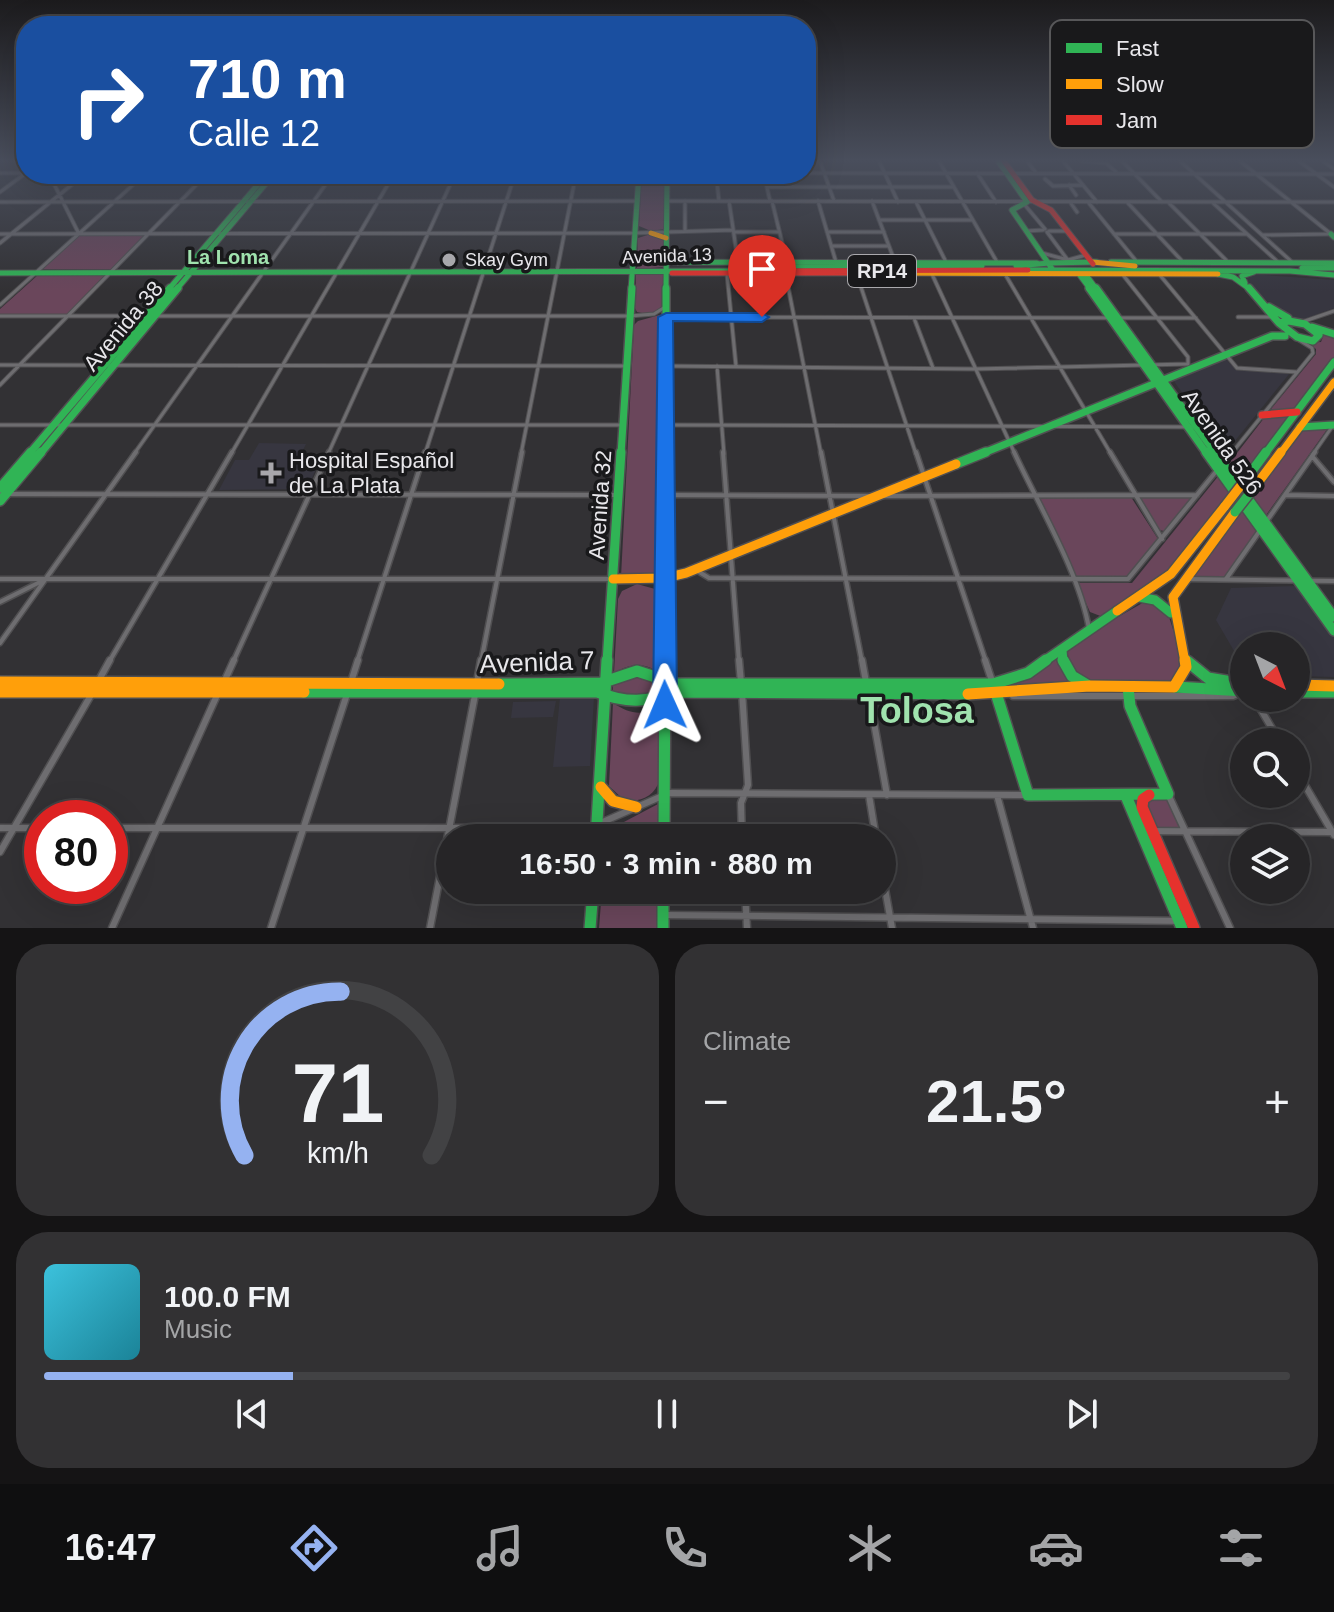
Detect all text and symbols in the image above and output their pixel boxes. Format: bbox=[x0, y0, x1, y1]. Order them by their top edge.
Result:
legend bbox=[1050, 20, 1314, 148]
text: Fast bbox=[1116, 36, 1159, 61]
text: 710 m bbox=[188, 47, 347, 110]
icon: right bbox=[56, 48, 160, 152]
text: Slow bbox=[1116, 72, 1164, 97]
text: Jam bbox=[1116, 108, 1158, 133]
text: Calle 12 bbox=[188, 113, 320, 154]
pin bbox=[728, 235, 796, 317]
street label: Avenida 13 bbox=[622, 244, 712, 268]
district label: La Loma bbox=[187, 246, 270, 268]
icon: arrive bbox=[740, 247, 784, 291]
place label: Skay Gym bbox=[465, 250, 548, 270]
marker: Skay Gym bbox=[440, 251, 458, 269]
road number: RP14 bbox=[848, 255, 916, 287]
street label: Avenida 38 bbox=[78, 276, 168, 376]
street label: Avenida 526 bbox=[1177, 385, 1267, 499]
place label: Hospital Español de La Plata bbox=[289, 448, 454, 498]
street label: Avenida 32 bbox=[584, 449, 616, 561]
marker: Hospital Español de La Plata bbox=[260, 462, 282, 484]
north arrow bbox=[1230, 632, 1310, 712]
map controls bbox=[1230, 632, 1310, 904]
street label: Avenida 7 bbox=[479, 645, 595, 679]
position arrow bbox=[623, 663, 707, 747]
district label: Tolosa bbox=[860, 690, 975, 731]
button: search bbox=[1230, 728, 1310, 808]
speed limit sign: 80 bbox=[24, 800, 128, 904]
button: layers bbox=[1230, 824, 1310, 904]
text: 16:50 · 3 min · 880 m bbox=[519, 847, 813, 880]
text: Climate bbox=[703, 1026, 791, 1056]
text: 71 bbox=[291, 1047, 384, 1140]
text: 21.5° bbox=[926, 1068, 1067, 1135]
text: − bbox=[703, 1077, 729, 1126]
text: + bbox=[1264, 1077, 1290, 1126]
text: km/h bbox=[307, 1137, 368, 1169]
text: 100.0 FM bbox=[164, 1280, 291, 1313]
text: Music bbox=[164, 1314, 232, 1344]
icon: previous bbox=[230, 1392, 274, 1436]
icon: pause bbox=[645, 1392, 689, 1436]
icon: next bbox=[1060, 1392, 1104, 1436]
icon: directions bbox=[286, 1520, 342, 1576]
icon: music bbox=[472, 1520, 528, 1576]
icon: phone bbox=[657, 1520, 713, 1576]
icon: climate bbox=[842, 1520, 898, 1576]
icon: car bbox=[1028, 1520, 1084, 1576]
icon: filters bbox=[1213, 1520, 1269, 1576]
text: 16:47 bbox=[65, 1527, 157, 1568]

